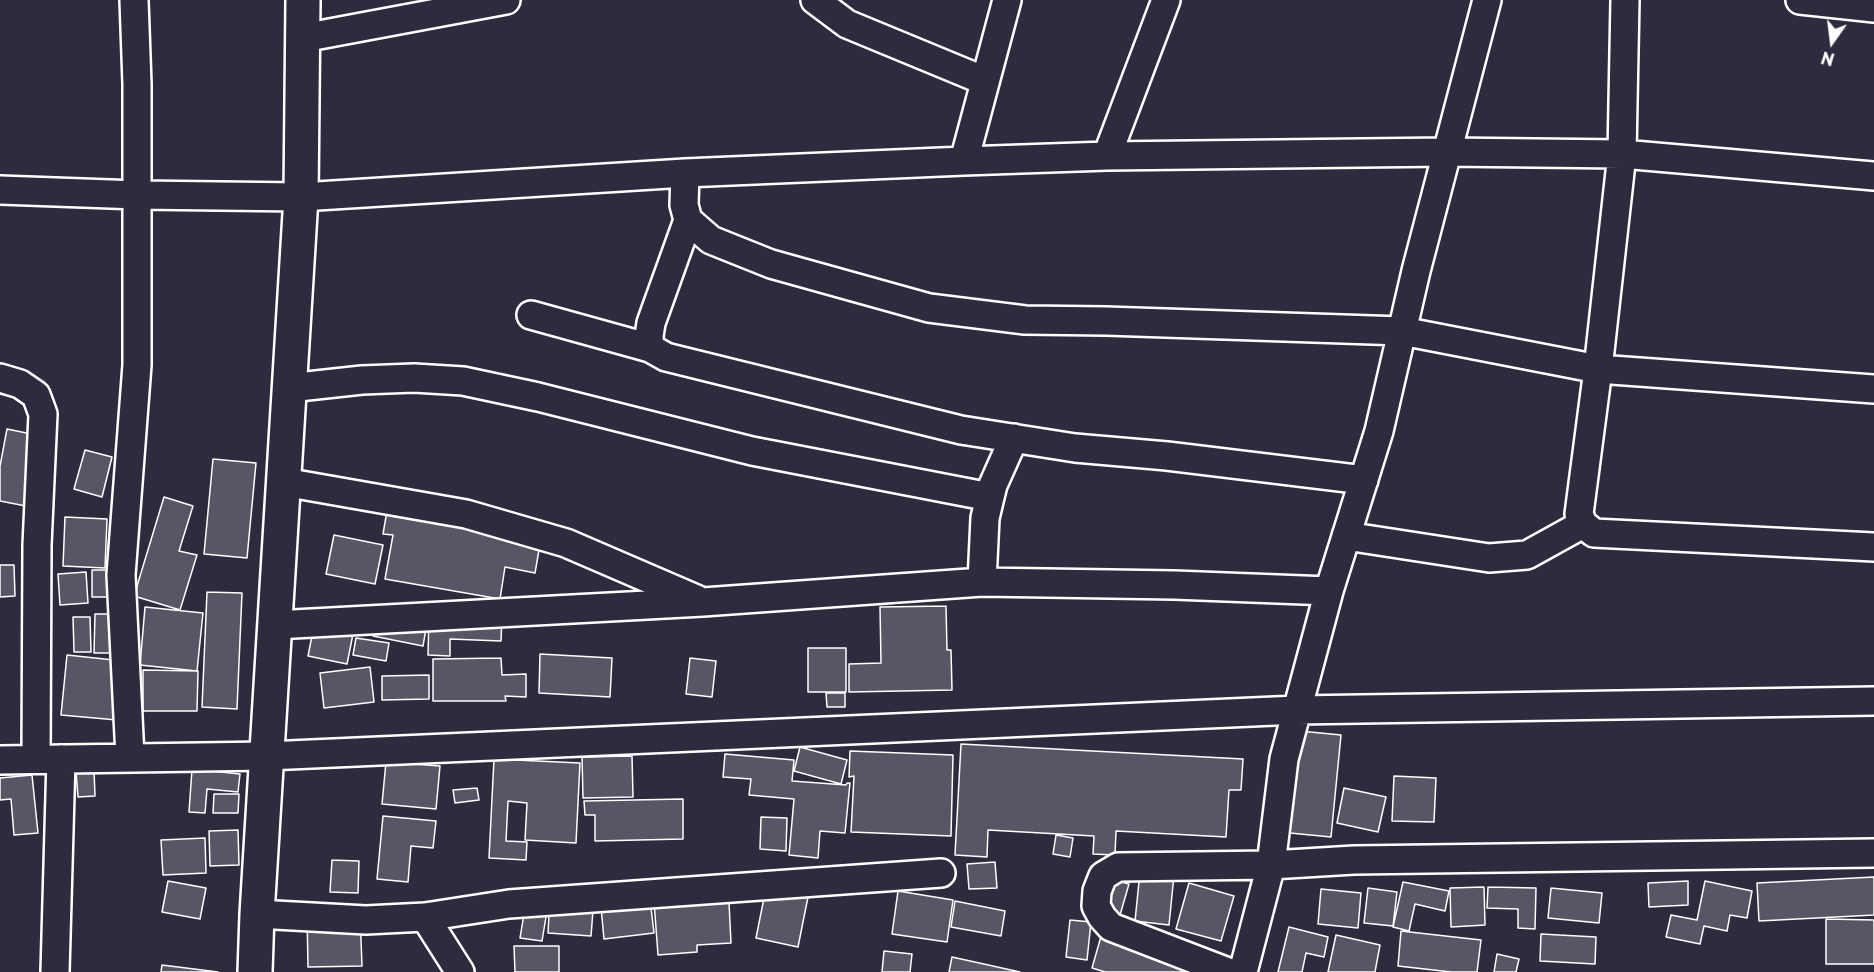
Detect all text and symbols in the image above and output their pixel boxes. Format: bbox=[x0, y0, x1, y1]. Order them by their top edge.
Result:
north arrow bbox=[1802, 12, 1862, 72]
text: N bbox=[1819, 46, 1837, 73]

